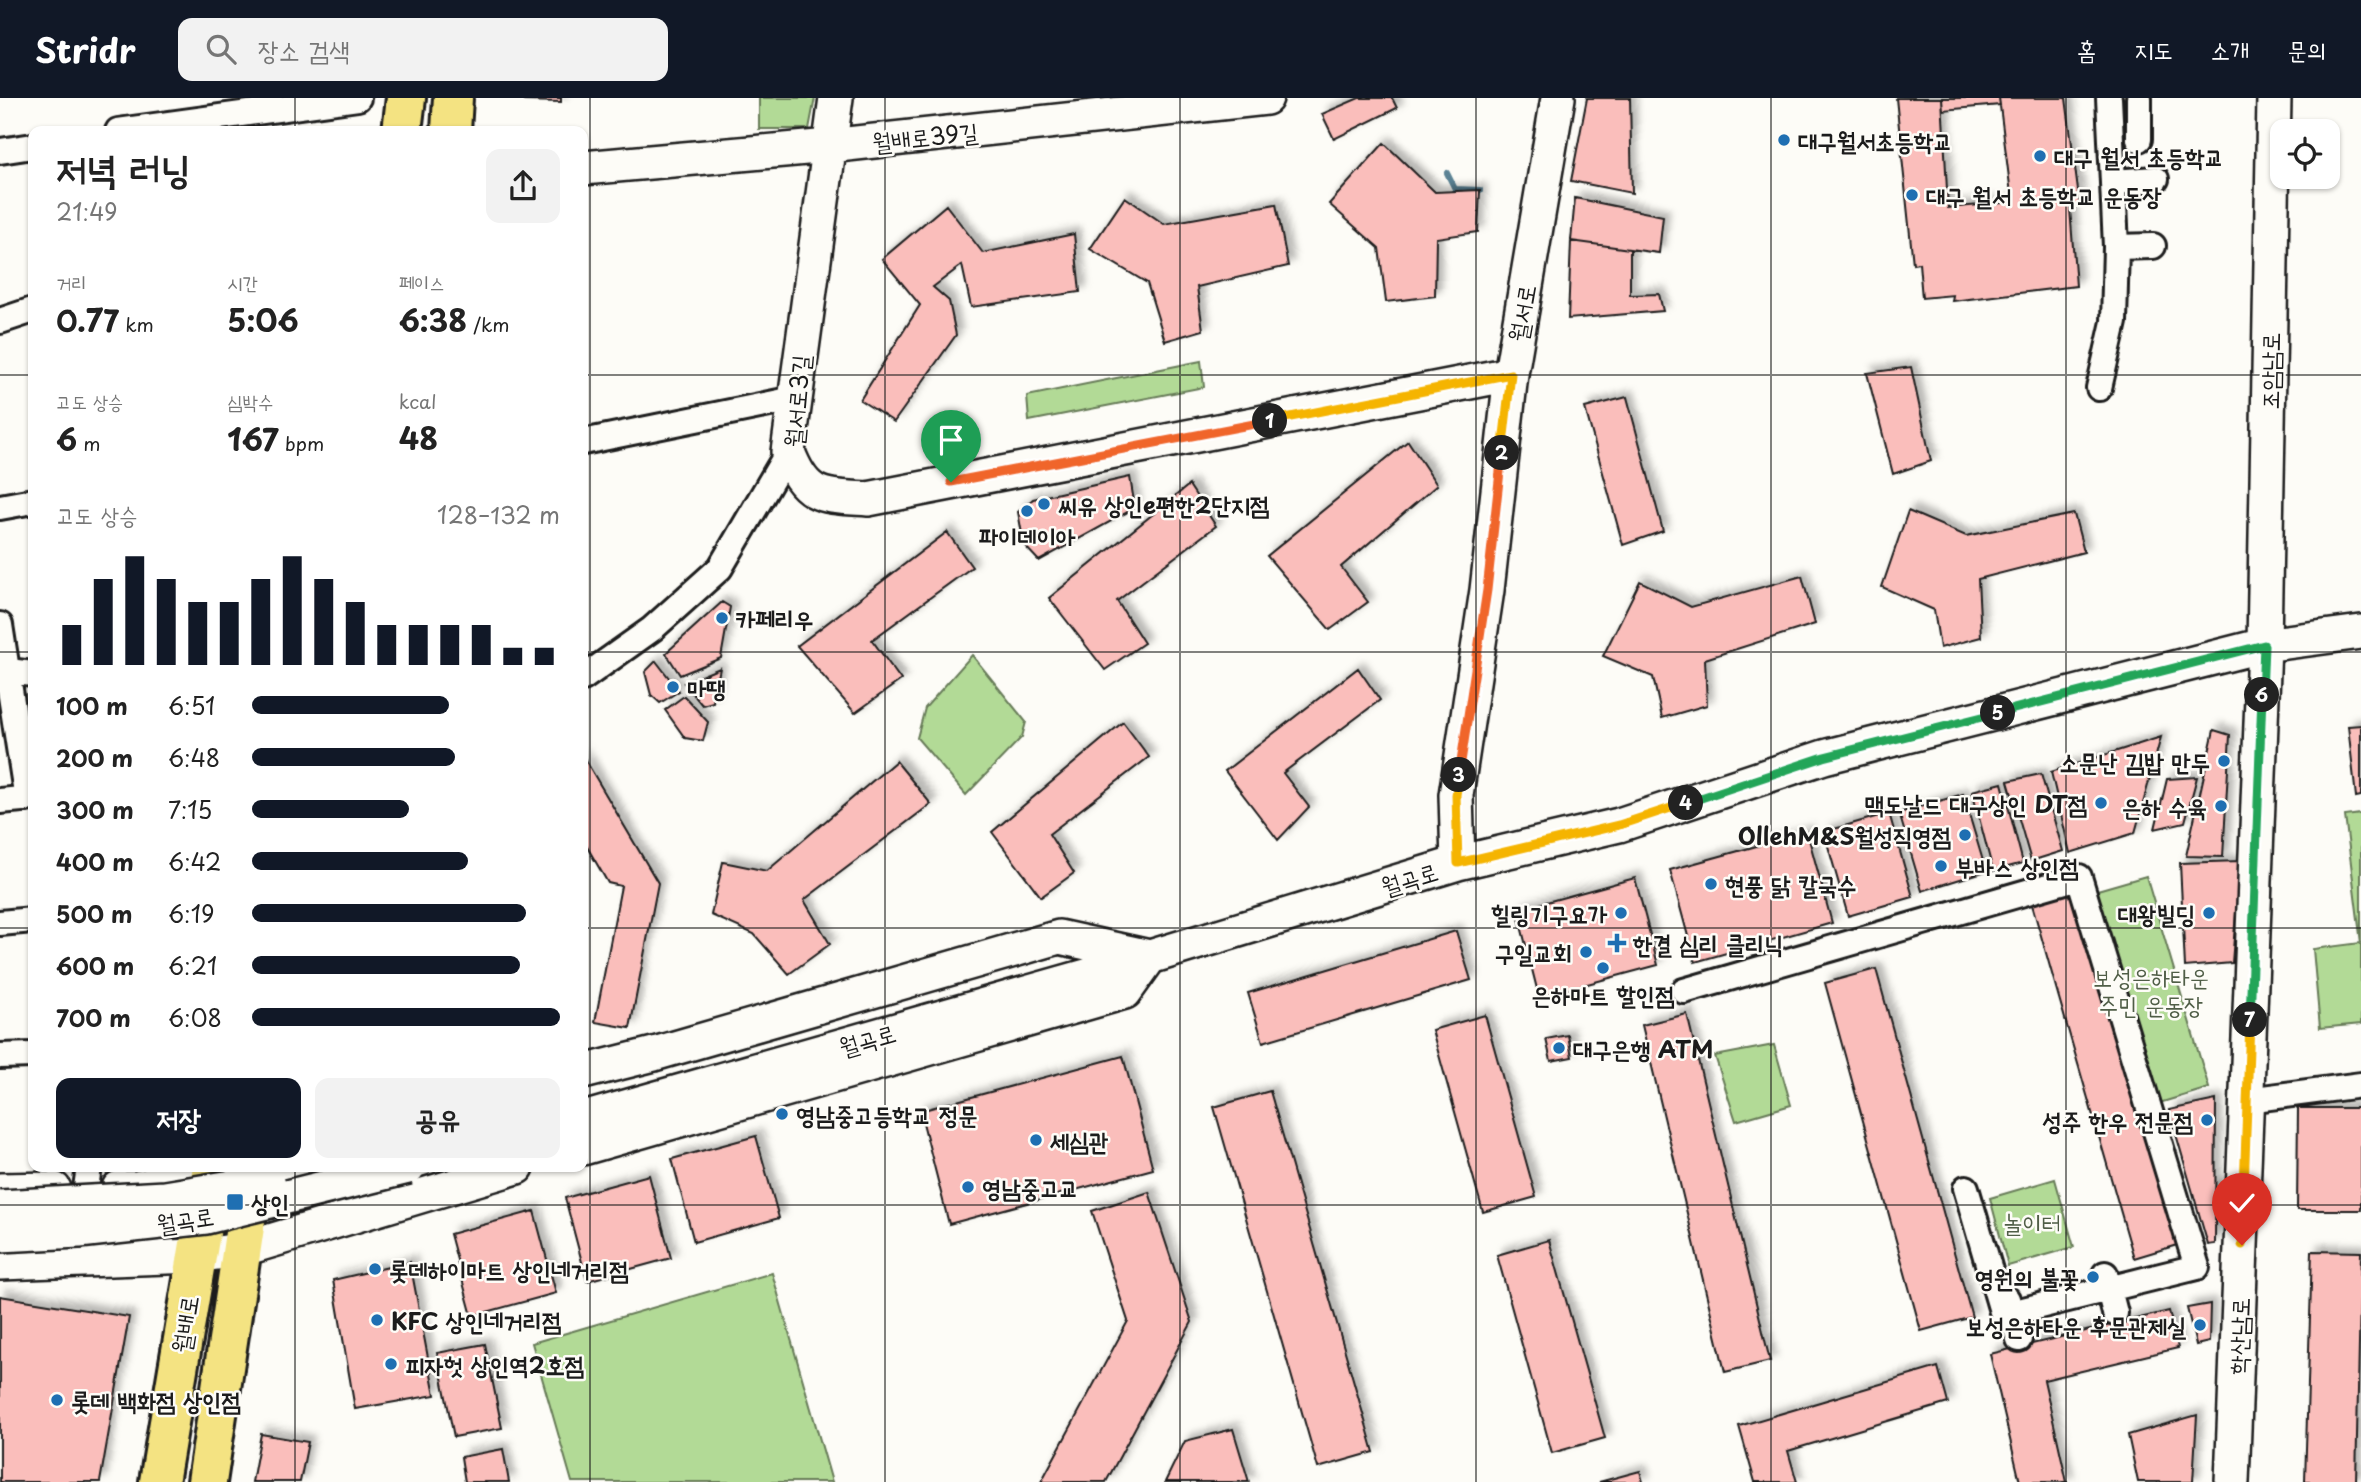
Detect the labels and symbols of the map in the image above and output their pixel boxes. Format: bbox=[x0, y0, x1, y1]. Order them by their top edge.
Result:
street label: 월배로39길 bbox=[870, 113, 980, 159]
place label: 대구월서초등학교 bbox=[1798, 122, 1953, 158]
marker: 대구월서초등학교 bbox=[1776, 132, 1792, 148]
place label: 대구 월서 초등학교 bbox=[2054, 138, 2224, 174]
marker: 대구 월서 초등학교 bbox=[2032, 148, 2048, 164]
place label: 대구 월서 초등학교 운동장 bbox=[1926, 177, 2162, 213]
marker: 대구 월서 초등학교 운동장 bbox=[1904, 187, 1920, 203]
street label: 월서로 bbox=[1498, 281, 1544, 345]
street label: 조암남로 bbox=[2250, 332, 2288, 410]
street label: 월서로3길 bbox=[774, 353, 818, 449]
pin: 1 bbox=[1252, 404, 1288, 438]
pin bbox=[921, 410, 981, 482]
pin: 2 bbox=[1484, 436, 1520, 470]
place label: 씨유 상인e편한2단지점 bbox=[1058, 486, 1269, 522]
marker: 씨유 상인e편한2단지점 bbox=[1036, 496, 1052, 512]
marker: 파이데이아 bbox=[1019, 503, 1035, 519]
place label: 파이데이아 bbox=[979, 518, 1076, 554]
place label: 카페리우 bbox=[736, 600, 813, 636]
marker: 카페리우 bbox=[714, 610, 730, 626]
place label: 마땡 bbox=[687, 669, 726, 705]
pin: 6 bbox=[2244, 678, 2280, 712]
marker: 마땡 bbox=[665, 679, 681, 695]
pin: 5 bbox=[1980, 696, 2016, 730]
place label: 소문난 김밥 만두 bbox=[2059, 743, 2210, 779]
marker: 소문난 김밥 만두 bbox=[2216, 753, 2232, 769]
pin: 3 bbox=[1442, 758, 1476, 792]
place label: 맥도날드 대구상인 DT점 bbox=[1864, 785, 2087, 821]
pin: 4 bbox=[1668, 786, 1704, 820]
place label: 은하 수육 bbox=[2122, 788, 2207, 824]
marker: 맥도날드 대구상인 DT점 bbox=[2093, 795, 2109, 811]
marker: 은하 수육 bbox=[2213, 798, 2229, 814]
place label: OllehM&S월성직영점 bbox=[1738, 817, 1951, 853]
marker: OllehM&S월성직영점 bbox=[1957, 827, 1973, 843]
place label: 부바스 상인점 bbox=[1955, 848, 2079, 884]
street label: 월곡로 bbox=[1376, 852, 1442, 904]
marker: 부바스 상인점 bbox=[1933, 858, 1949, 874]
place label: 현풍 닭 칼국수 bbox=[1725, 866, 1856, 902]
marker: 현풍 닭 칼국수 bbox=[1703, 876, 1719, 892]
place label: 힐링기구요가 bbox=[1491, 895, 1608, 931]
place label: 대왕빌딩 bbox=[2118, 895, 2195, 931]
marker: 힐링기구요가 bbox=[1613, 905, 1629, 921]
marker: 대왕빌딩 bbox=[2201, 905, 2217, 921]
place label: 한결 심리 클리닉 bbox=[1632, 925, 1784, 961]
marker: 한결 심리 클리닉 bbox=[1607, 933, 1627, 953]
place label: 구일교회 bbox=[1495, 934, 1572, 970]
marker: 구일교회 bbox=[1578, 944, 1594, 960]
park label: 보성은하타운 주민 운동장 bbox=[2093, 958, 2209, 1022]
marker: 은하마트 할인점 bbox=[1595, 960, 1611, 976]
place label: 은하마트 할인점 bbox=[1532, 976, 1674, 1012]
pin: 7 bbox=[2232, 1002, 2268, 1038]
street label: 월곡로 bbox=[834, 1014, 900, 1064]
place label: 대구은행 ATM bbox=[1573, 1030, 1713, 1066]
marker: 대구은행 ATM bbox=[1551, 1040, 1567, 1056]
place label: 영남중고등학교 정문 bbox=[796, 1096, 978, 1132]
place label: 성주 한우 전문점 bbox=[2042, 1102, 2193, 1138]
marker: 영남중고등학교 정문 bbox=[774, 1106, 790, 1122]
marker: 성주 한우 전문점 bbox=[2199, 1112, 2215, 1128]
place label: 세심관 bbox=[1049, 1122, 1109, 1158]
marker: 세심관 bbox=[1028, 1132, 1044, 1148]
place label: 영남중고교 bbox=[982, 1169, 1079, 1205]
pin bbox=[2212, 1173, 2272, 1245]
marker: 영남중고교 bbox=[960, 1179, 976, 1195]
place label: 상인 bbox=[251, 1184, 290, 1220]
marker: 상인 bbox=[225, 1192, 245, 1212]
street label: 월곡로 bbox=[154, 1197, 216, 1241]
park label: 놀이터 bbox=[2003, 1204, 2061, 1240]
place label: 롯데하이마트 상인네거리점 bbox=[389, 1251, 628, 1287]
place label: 영원의 불꽃 bbox=[1975, 1259, 2079, 1295]
marker: 롯데하이마트 상인네거리점 bbox=[367, 1261, 383, 1277]
marker: 영원의 불꽃 bbox=[2085, 1269, 2101, 1285]
street label: 월배로 bbox=[162, 1293, 206, 1355]
street label: 학산남로 bbox=[2219, 1297, 2257, 1375]
place label: KFC 상인네거리점 bbox=[391, 1302, 561, 1338]
place label: 보성은하타운 후문관제실 bbox=[1966, 1307, 2187, 1343]
marker: KFC 상인네거리점 bbox=[369, 1312, 385, 1328]
marker: 보성은하타운 후문관제실 bbox=[2192, 1317, 2208, 1333]
place label: 피자헛 상인역2호점 bbox=[405, 1346, 584, 1382]
marker: 피자헛 상인역2호점 bbox=[383, 1356, 399, 1372]
place label: 롯데 백화점 상인점 bbox=[71, 1382, 241, 1418]
marker: 롯데 백화점 상인점 bbox=[49, 1392, 65, 1408]

